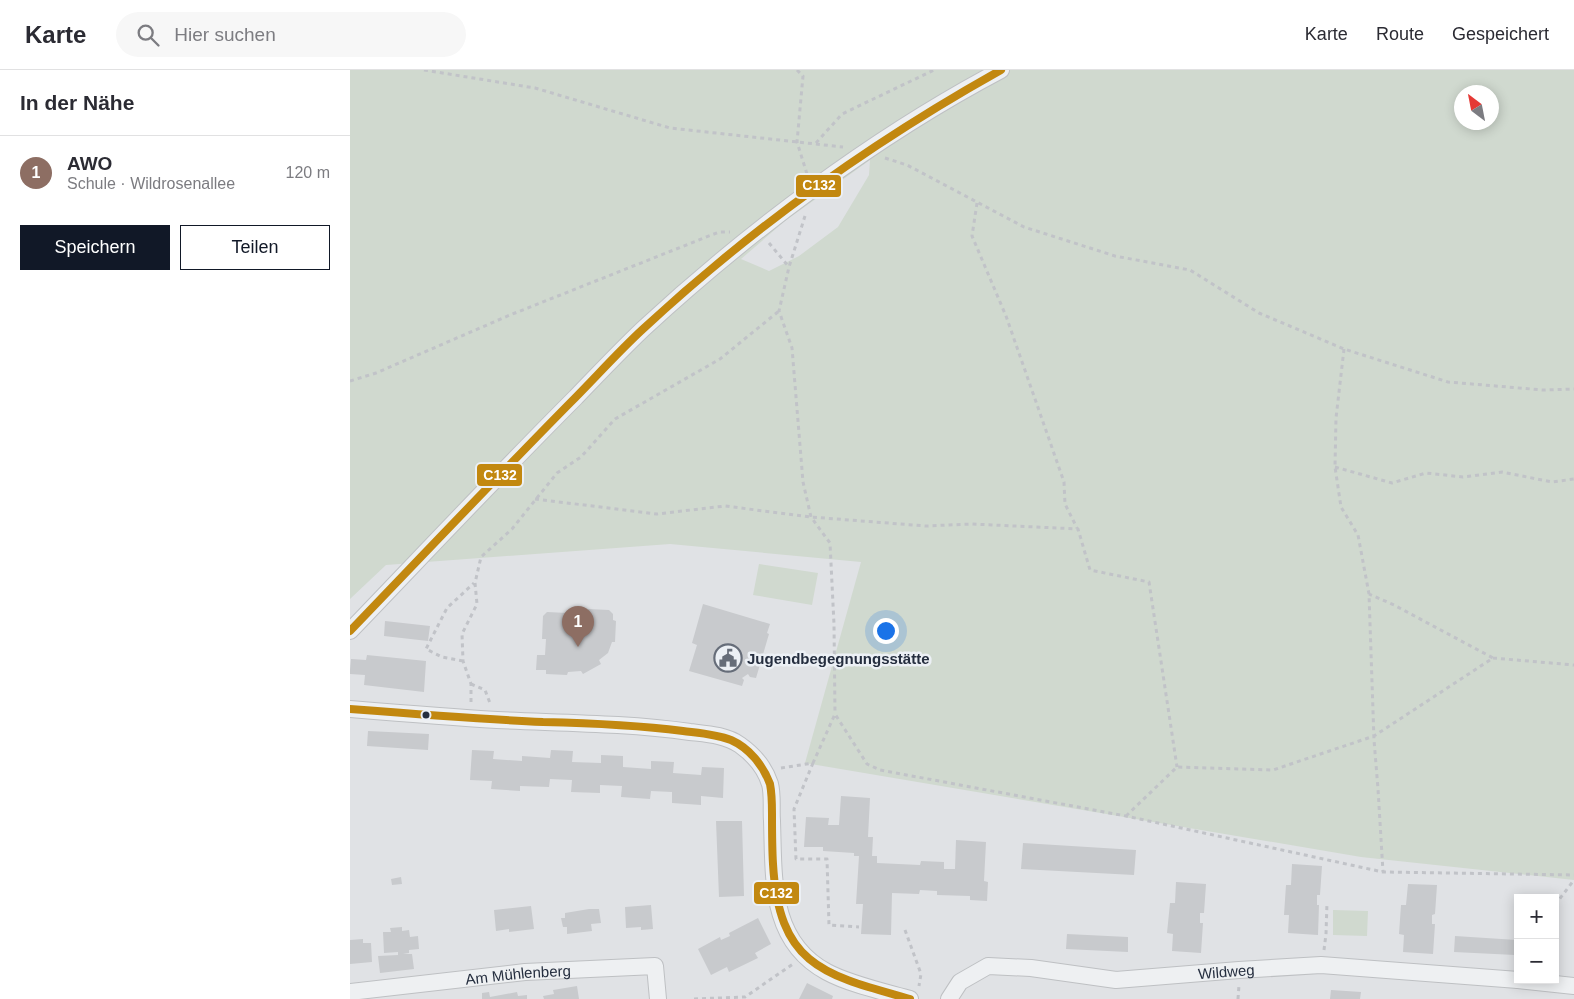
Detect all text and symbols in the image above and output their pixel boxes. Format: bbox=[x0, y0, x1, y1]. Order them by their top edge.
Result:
search box bbox=[116, 12, 466, 57]
text: Karte bbox=[25, 21, 86, 48]
icon: search bbox=[134, 21, 162, 49]
text: Hier suchen bbox=[174, 24, 276, 45]
text: Karte bbox=[1305, 24, 1348, 44]
text: Route bbox=[1376, 24, 1424, 44]
text: Gespeichert bbox=[1452, 24, 1549, 44]
north arrow bbox=[1454, 85, 1499, 130]
text: In der Nähe bbox=[20, 91, 134, 114]
text: AWO bbox=[67, 153, 112, 174]
text: 1 bbox=[32, 164, 40, 181]
text: 120 m bbox=[286, 164, 330, 181]
line badge: C132 bbox=[795, 174, 842, 198]
text: Schule · Wildrosenallee bbox=[67, 175, 235, 192]
text: C132 bbox=[802, 177, 836, 193]
button: Speichern bbox=[20, 225, 170, 270]
button: Teilen bbox=[180, 225, 330, 270]
line badge: C132 bbox=[476, 463, 523, 487]
text: C132 bbox=[483, 467, 517, 483]
pin: 1 bbox=[562, 606, 594, 647]
your location bbox=[873, 618, 899, 644]
public building icon: Jugendbegegnungsstätte bbox=[713, 643, 743, 673]
place label: Jugendbegegnungsstätte bbox=[747, 650, 930, 667]
unlabelled marker bbox=[421, 710, 431, 720]
line badge: C132 bbox=[753, 881, 800, 905]
text: C132 bbox=[759, 885, 793, 901]
map controls bbox=[1514, 894, 1559, 984]
button: + bbox=[1514, 894, 1559, 939]
button: − bbox=[1514, 939, 1559, 984]
street label: Am Mühlenberg bbox=[464, 961, 571, 987]
street label: Wildweg bbox=[1197, 961, 1255, 982]

